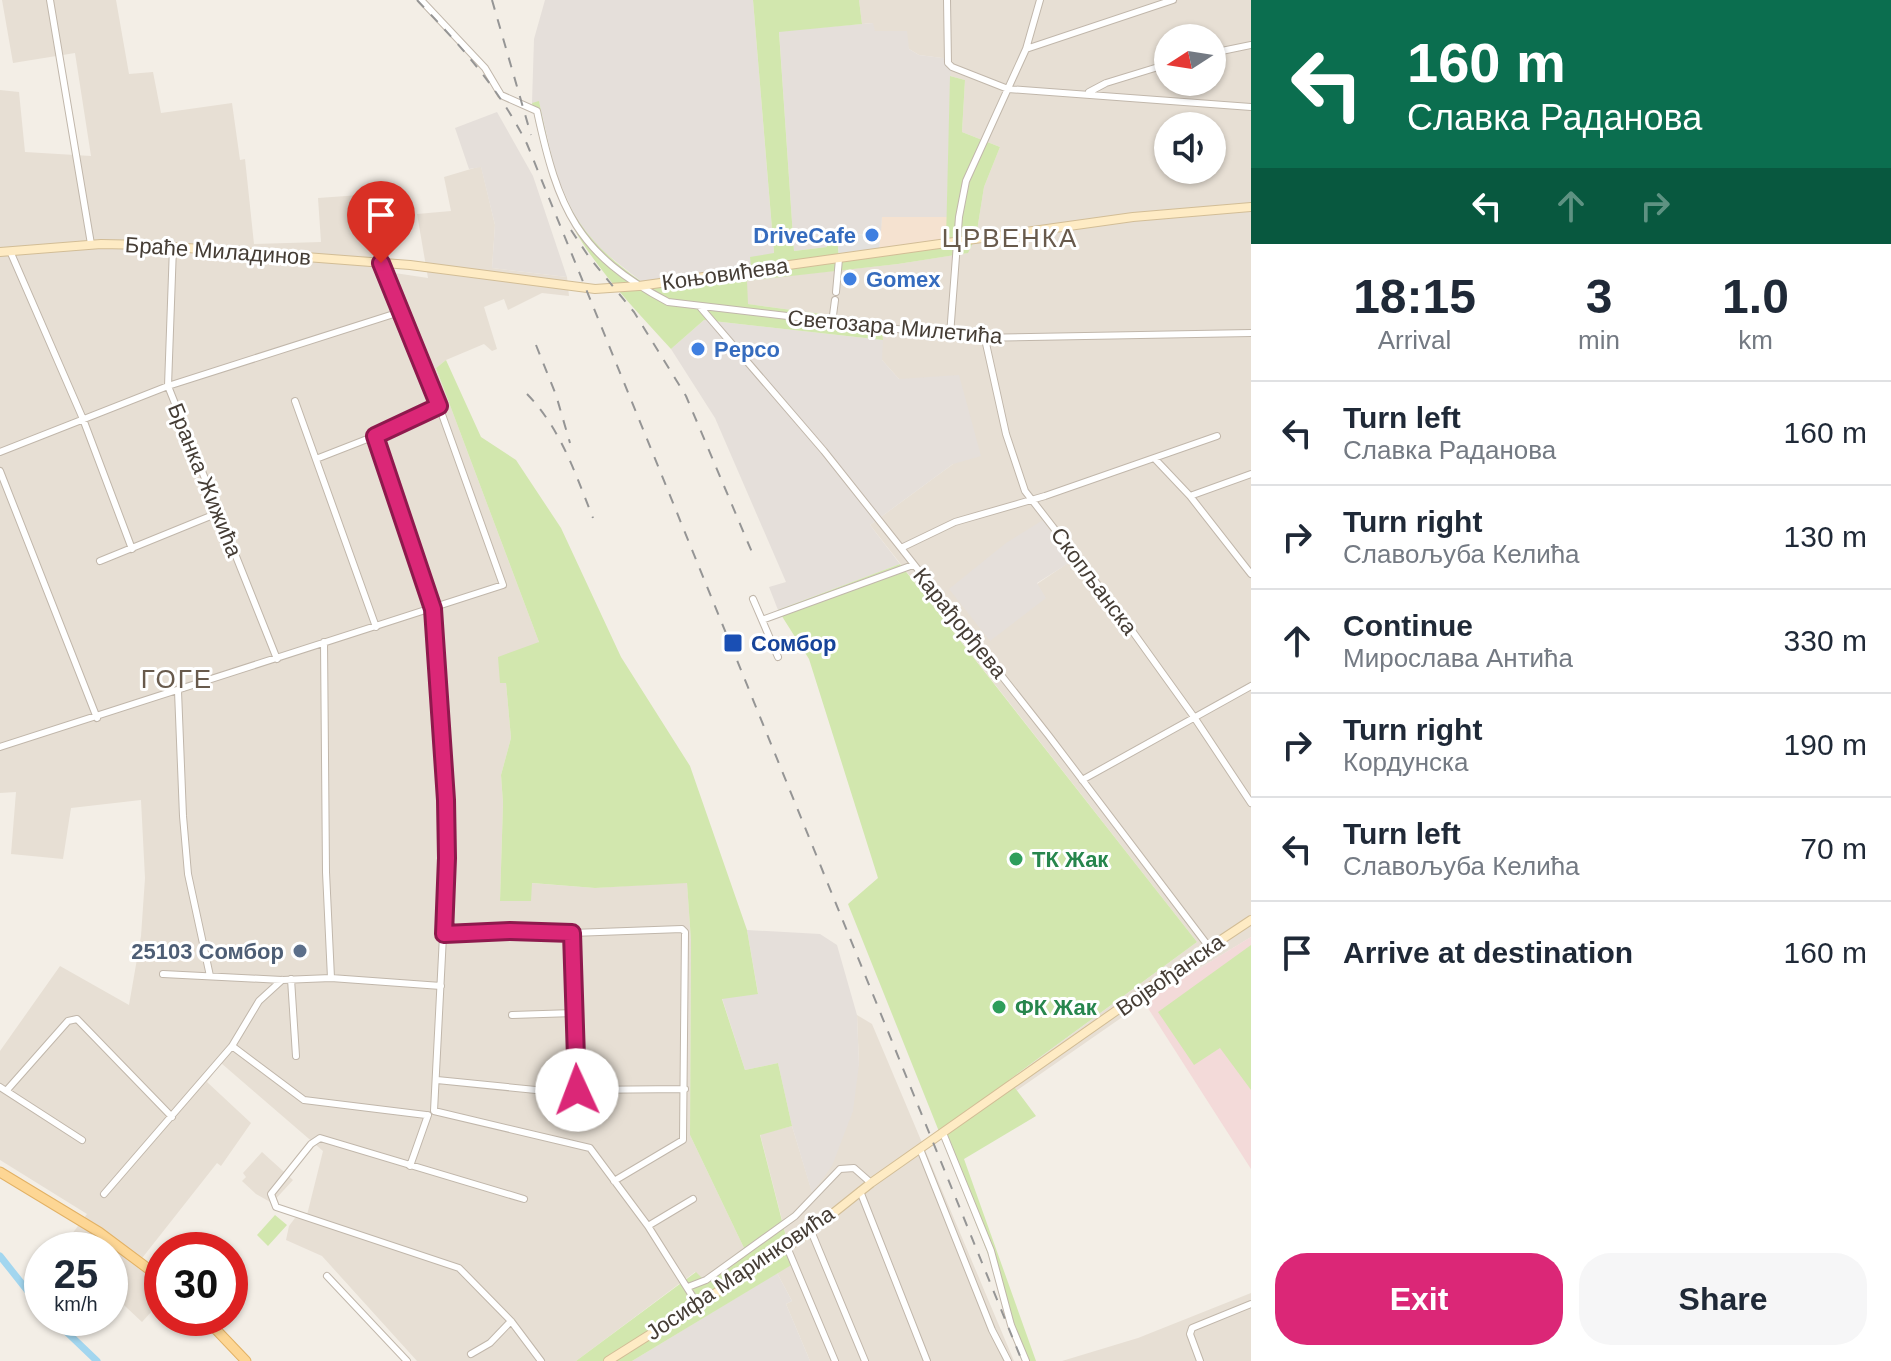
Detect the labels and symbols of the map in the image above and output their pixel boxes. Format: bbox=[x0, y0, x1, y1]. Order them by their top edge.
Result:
north arrow bbox=[1154, 24, 1226, 96]
pin bbox=[347, 181, 415, 263]
place label: DriveCafe bbox=[753, 223, 856, 248]
district label: ЦРВЕНКА bbox=[942, 223, 1078, 253]
marker: DriveCafe bbox=[863, 226, 881, 244]
street label: Браће Миладинов bbox=[124, 232, 312, 270]
street label: Коњовићева bbox=[660, 253, 791, 295]
place label: Gomex bbox=[866, 267, 941, 292]
marker: Gomex bbox=[841, 270, 859, 288]
street label: Светозара Милетића bbox=[787, 305, 1004, 349]
place label: Pepco bbox=[714, 337, 780, 362]
marker: Pepco bbox=[689, 340, 707, 358]
street label: Бранка Жижића bbox=[163, 399, 248, 561]
street label: Скопљанска bbox=[1046, 523, 1143, 640]
street label: Карађорђева bbox=[908, 563, 1012, 684]
place label: Сомбор bbox=[751, 631, 837, 656]
marker: Сомбор bbox=[722, 632, 744, 654]
district label: ГОГЕ bbox=[141, 664, 213, 694]
place label: ТК Жак bbox=[1032, 847, 1109, 872]
marker: ТК Жак bbox=[1007, 850, 1025, 868]
street label: Војвођанска bbox=[1111, 928, 1229, 1021]
place label: 25103 Сомбор bbox=[131, 939, 284, 964]
marker: 25103 Сомбор bbox=[291, 942, 309, 960]
place label: ФК Жак bbox=[1015, 995, 1098, 1020]
marker: ФК Жак bbox=[990, 998, 1008, 1016]
position arrow bbox=[535, 1048, 619, 1132]
street label: Јосифа Маринковића bbox=[641, 1200, 839, 1345]
speed limit sign: 30 bbox=[144, 1232, 248, 1336]

